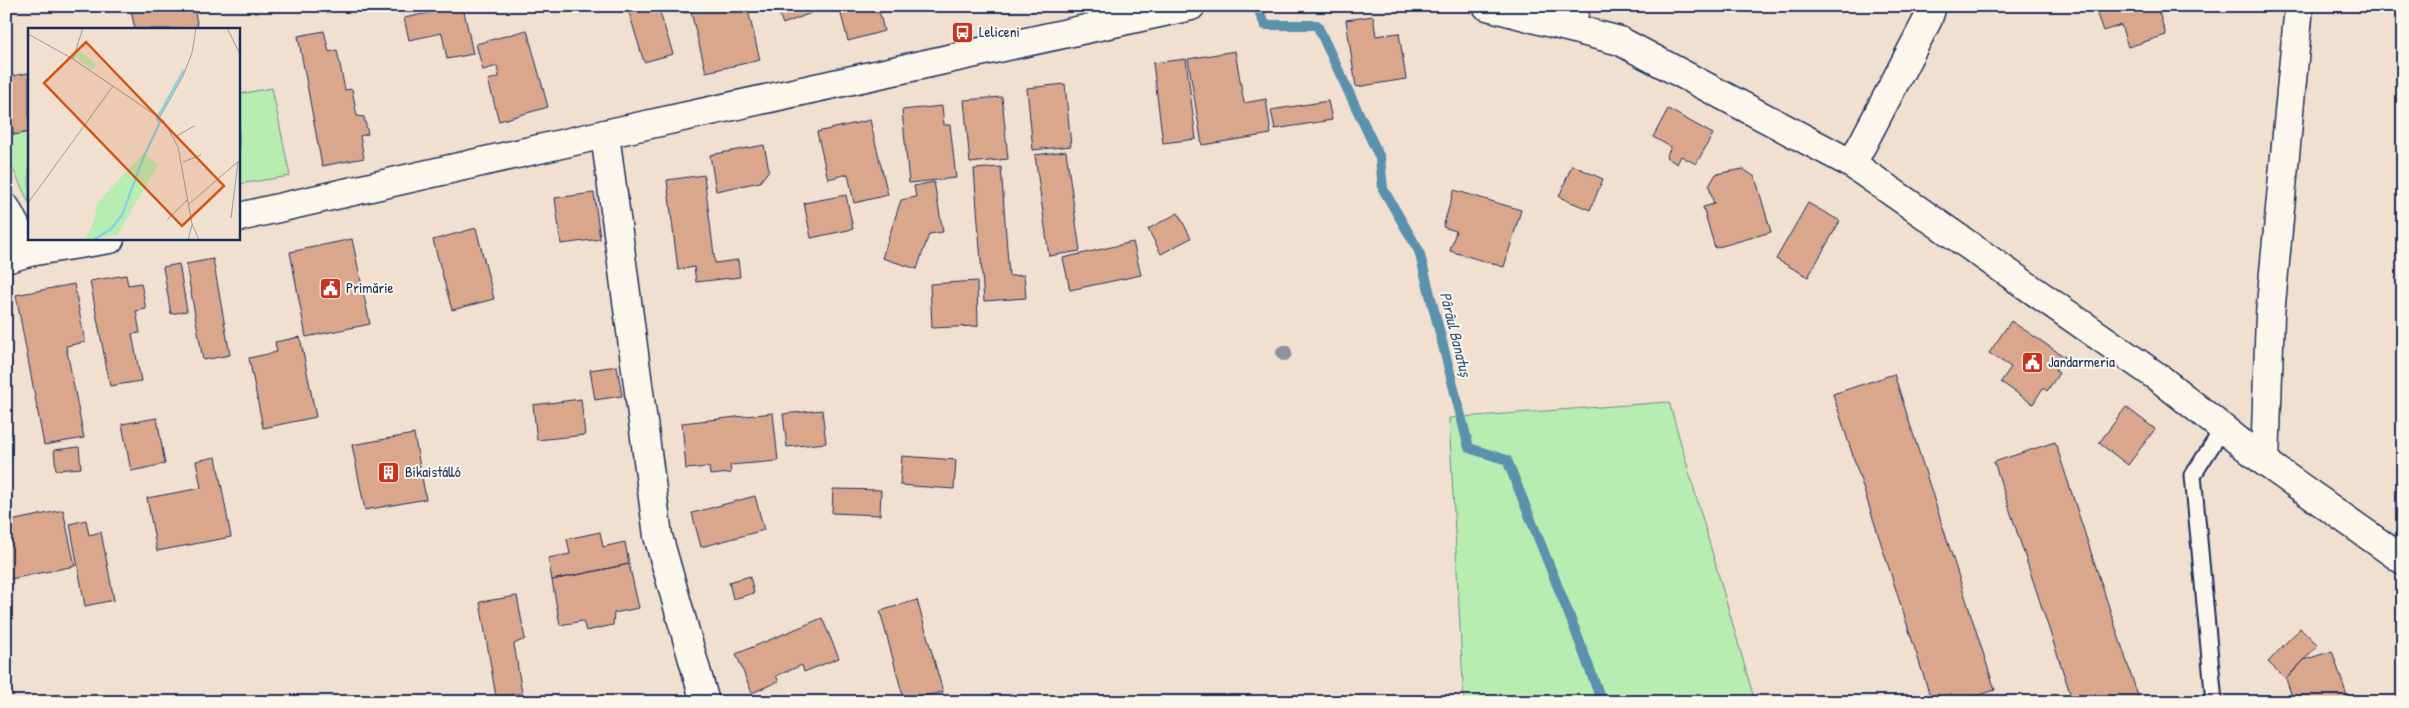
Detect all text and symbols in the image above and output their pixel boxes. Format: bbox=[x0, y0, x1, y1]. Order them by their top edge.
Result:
bus stop icon: Leliceni bbox=[951, 20, 975, 44]
place label: Leliceni bbox=[979, 21, 1020, 42]
inset map bbox=[28, 28, 240, 240]
public building icon: Primărie bbox=[318, 276, 342, 300]
place label: Primărie bbox=[346, 277, 394, 298]
water label: Pârâul Banatuș bbox=[1435, 289, 1478, 380]
public building icon: Jandarmeria bbox=[2020, 350, 2044, 374]
place label: Jandarmeria bbox=[2048, 351, 2115, 372]
building icon: Bikaistálló bbox=[377, 460, 401, 484]
place label: Bikaistálló bbox=[405, 461, 461, 482]

